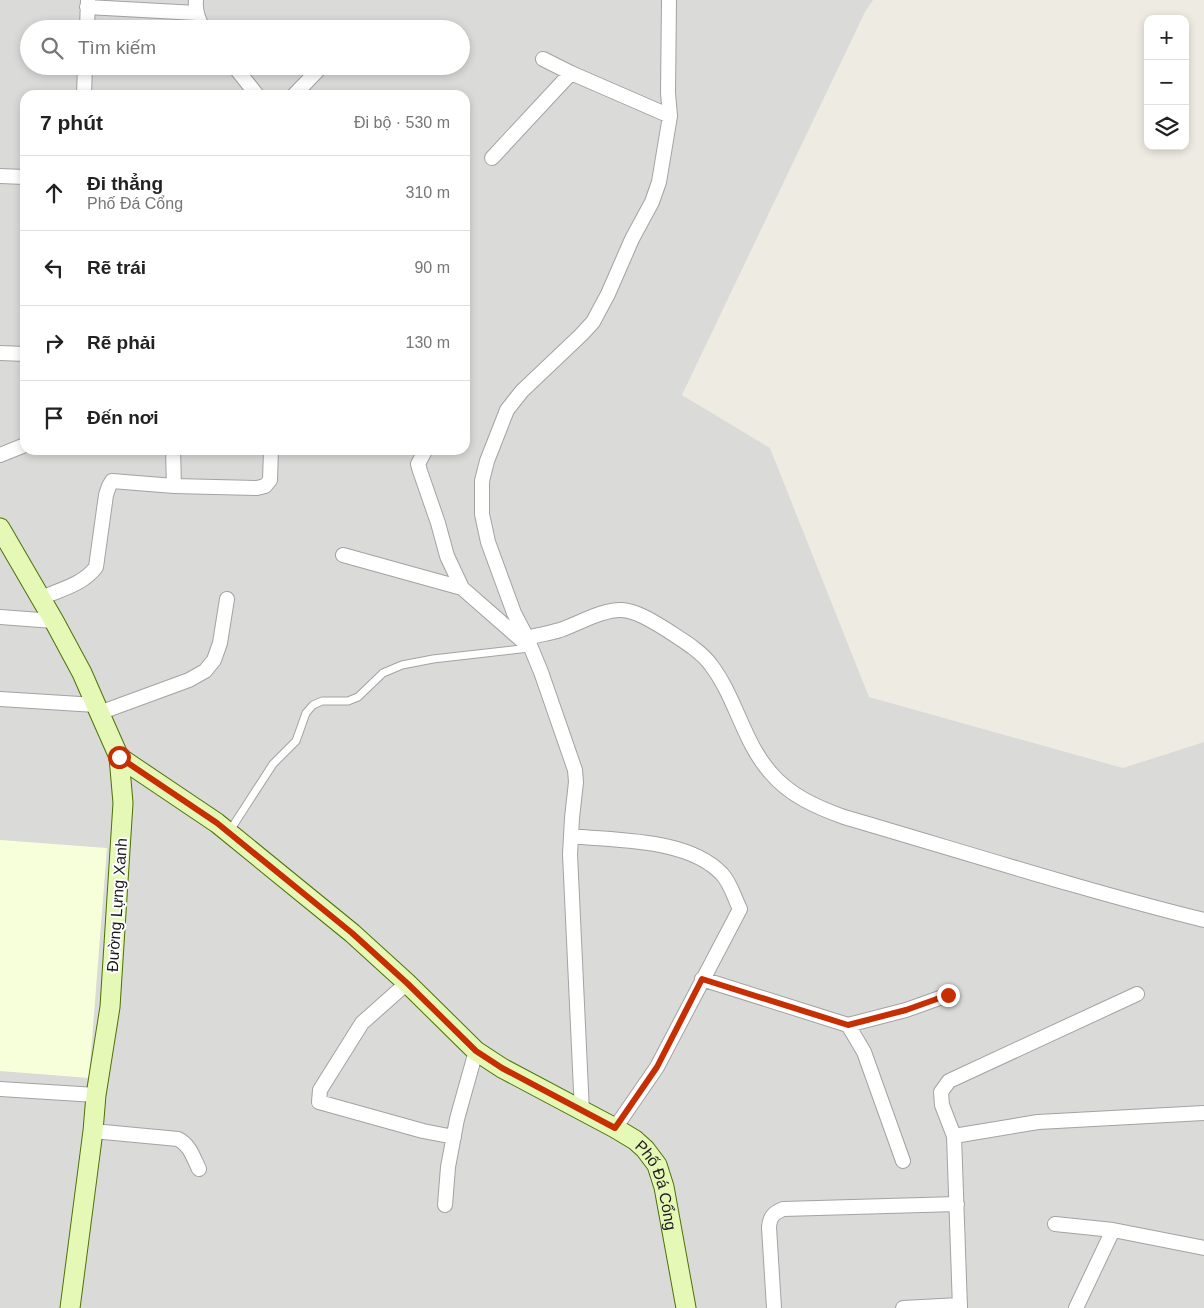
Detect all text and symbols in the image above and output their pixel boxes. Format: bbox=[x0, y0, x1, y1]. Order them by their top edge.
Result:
map controls bbox=[1144, 15, 1189, 150]
button: + bbox=[1144, 15, 1189, 60]
search box bbox=[20, 20, 470, 75]
icon: search bbox=[38, 34, 66, 62]
text: Tìm kiếm bbox=[78, 37, 156, 58]
button: − bbox=[1144, 60, 1189, 105]
button: layers bbox=[1144, 105, 1189, 150]
text: 7 phút bbox=[40, 111, 103, 134]
text: Đi bộ · 530 m bbox=[354, 114, 450, 131]
text: Đi thẳng bbox=[87, 173, 163, 194]
icon: ahead bbox=[40, 179, 68, 207]
text: 310 m bbox=[406, 184, 450, 201]
text: Phố Đá Cổng bbox=[87, 195, 183, 212]
icon: left bbox=[40, 254, 68, 282]
text: Rẽ trái bbox=[87, 257, 146, 278]
text: 90 m bbox=[414, 259, 450, 276]
icon: right bbox=[40, 329, 68, 357]
text: Rẽ phải bbox=[87, 332, 156, 353]
text: 130 m bbox=[406, 334, 450, 351]
icon: arrive bbox=[40, 404, 68, 432]
text: Đến nơi bbox=[87, 407, 159, 428]
route start bbox=[108, 746, 131, 769]
street label: Đường Lựng Xanh bbox=[104, 837, 130, 973]
route end bbox=[937, 984, 960, 1007]
street label: Phố Đá Cổng bbox=[632, 1136, 680, 1232]

